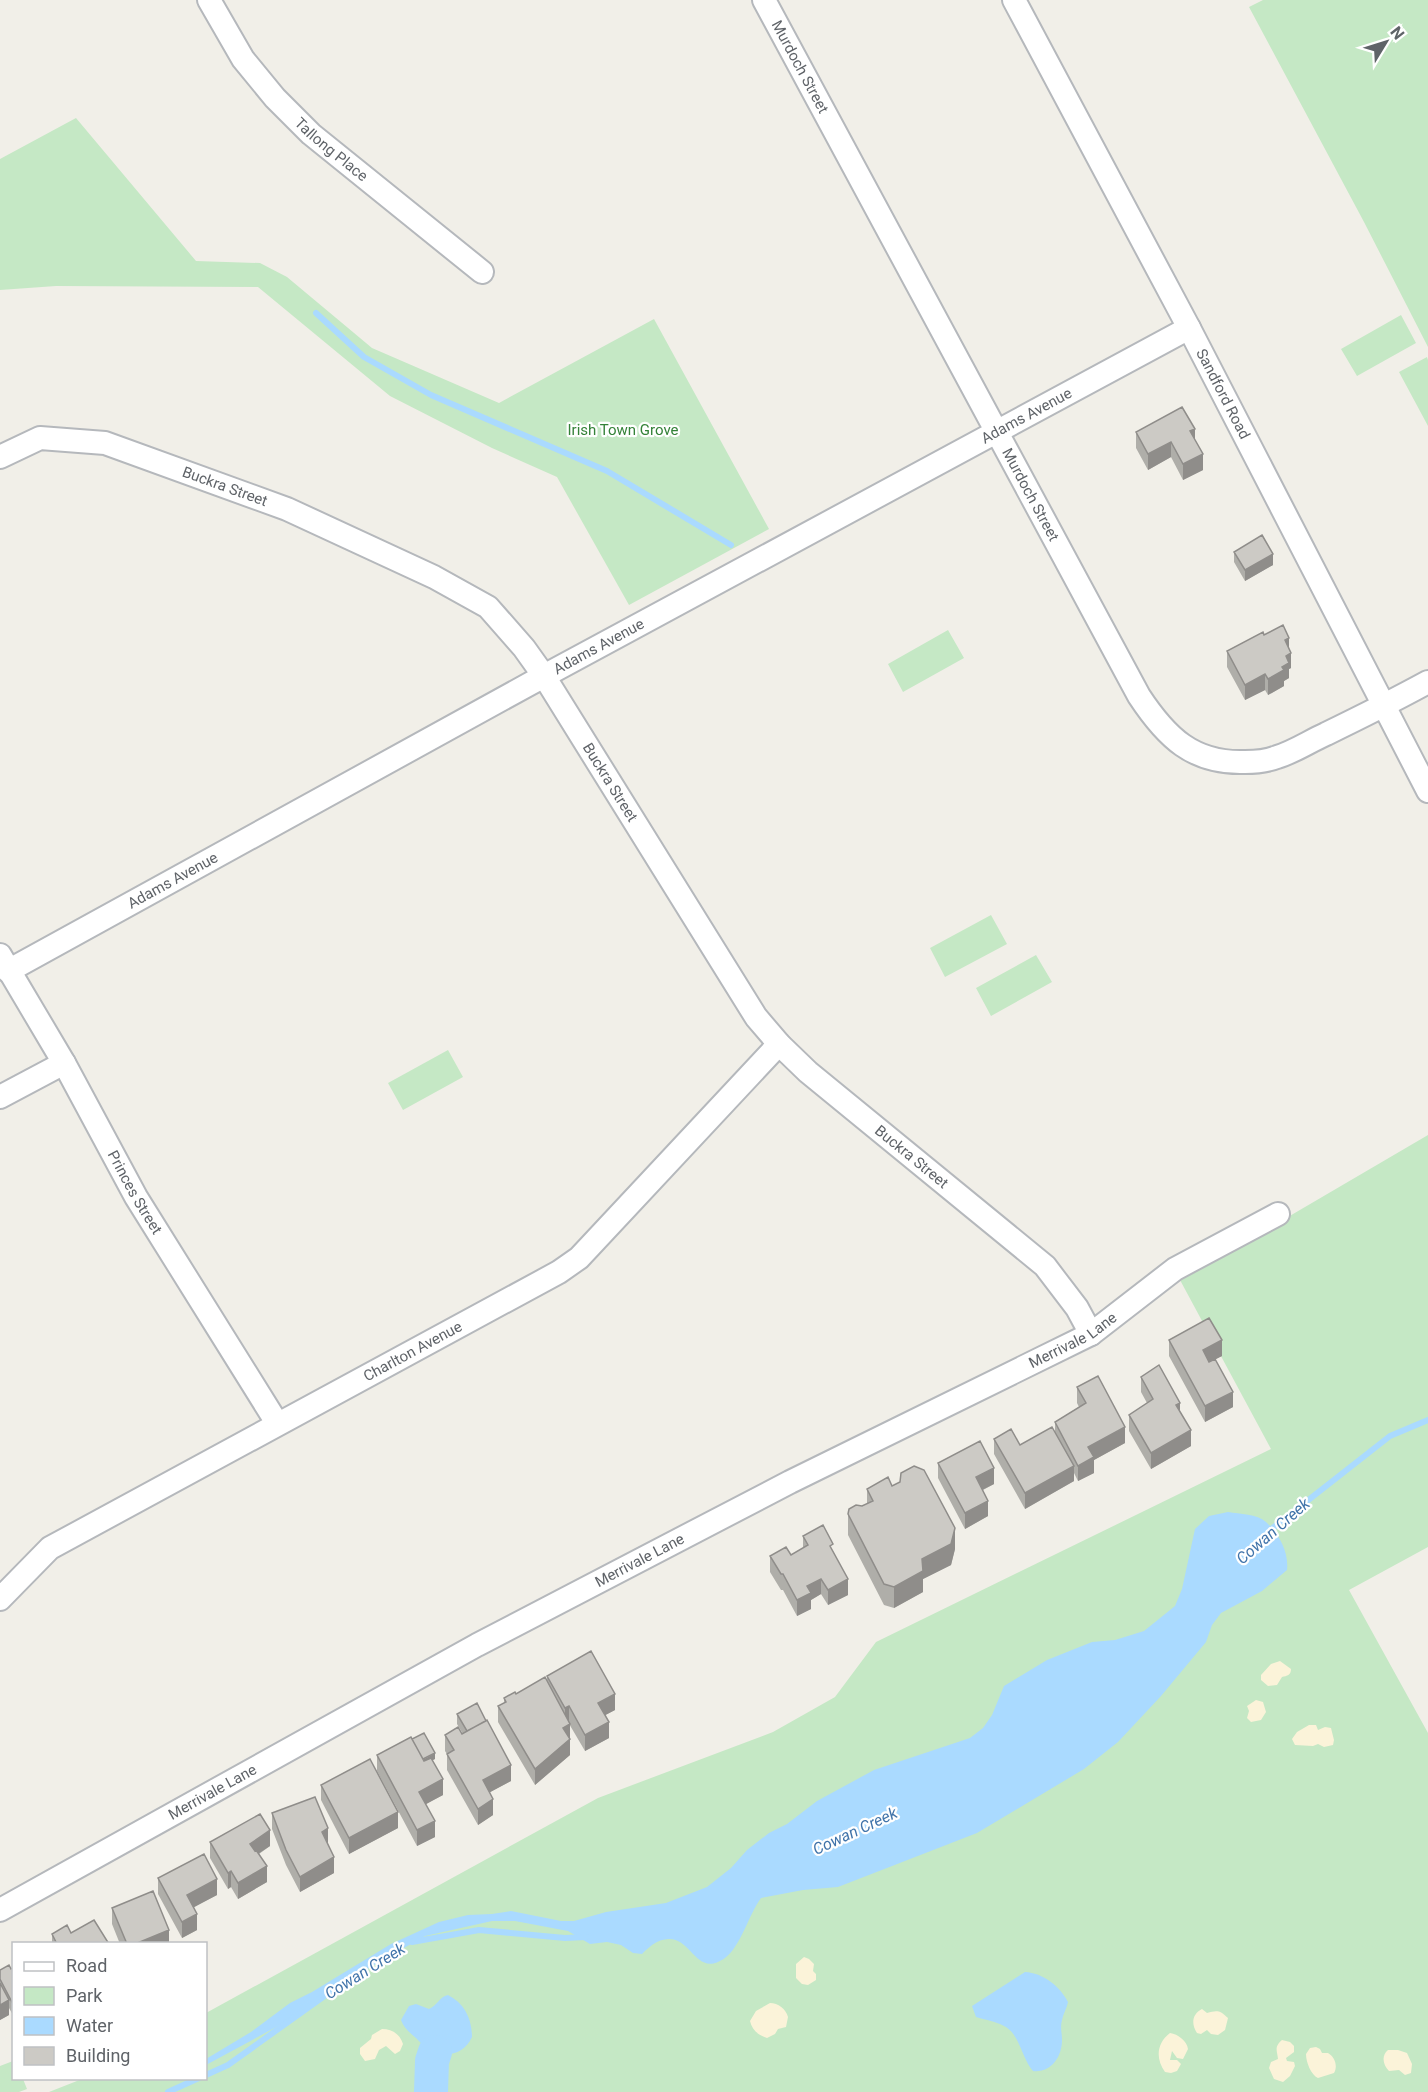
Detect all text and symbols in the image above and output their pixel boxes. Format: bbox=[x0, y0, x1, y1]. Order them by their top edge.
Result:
north arrow bbox=[1356, 12, 1416, 72]
street label: Murdoch Street bbox=[768, 17, 832, 117]
text: N bbox=[1386, 23, 1408, 43]
street label: Tallong Place bbox=[291, 114, 371, 185]
street label: Sandford Road bbox=[1192, 346, 1254, 442]
street label: Adams Avenue bbox=[978, 384, 1075, 447]
park label: Irish Town Grove bbox=[567, 421, 679, 439]
street label: Murdoch Street bbox=[998, 445, 1063, 544]
street label: Buckra Street bbox=[180, 463, 270, 510]
street label: Adams Avenue bbox=[550, 615, 647, 678]
street label: Buckra Street bbox=[579, 740, 641, 825]
street label: Adams Avenue bbox=[124, 848, 221, 912]
street label: Buckra Street bbox=[871, 1122, 952, 1192]
street label: Princes Street bbox=[104, 1147, 166, 1238]
street label: Merrivale Lane bbox=[1026, 1308, 1120, 1372]
street label: Charlton Avenue bbox=[360, 1317, 465, 1385]
water label: Cowan Creek bbox=[1232, 1493, 1314, 1568]
street label: Merrivale Lane bbox=[592, 1530, 687, 1591]
street label: Merrivale Lane bbox=[165, 1760, 260, 1824]
water label: Cowan Creek bbox=[810, 1803, 901, 1859]
water label: Cowan Creek bbox=[321, 1938, 410, 2003]
legend bbox=[12, 1942, 207, 2080]
text: Road bbox=[66, 1955, 107, 1976]
text: Park bbox=[66, 1985, 103, 2006]
text: Water bbox=[66, 2015, 113, 2036]
text: Building bbox=[66, 2045, 130, 2066]

